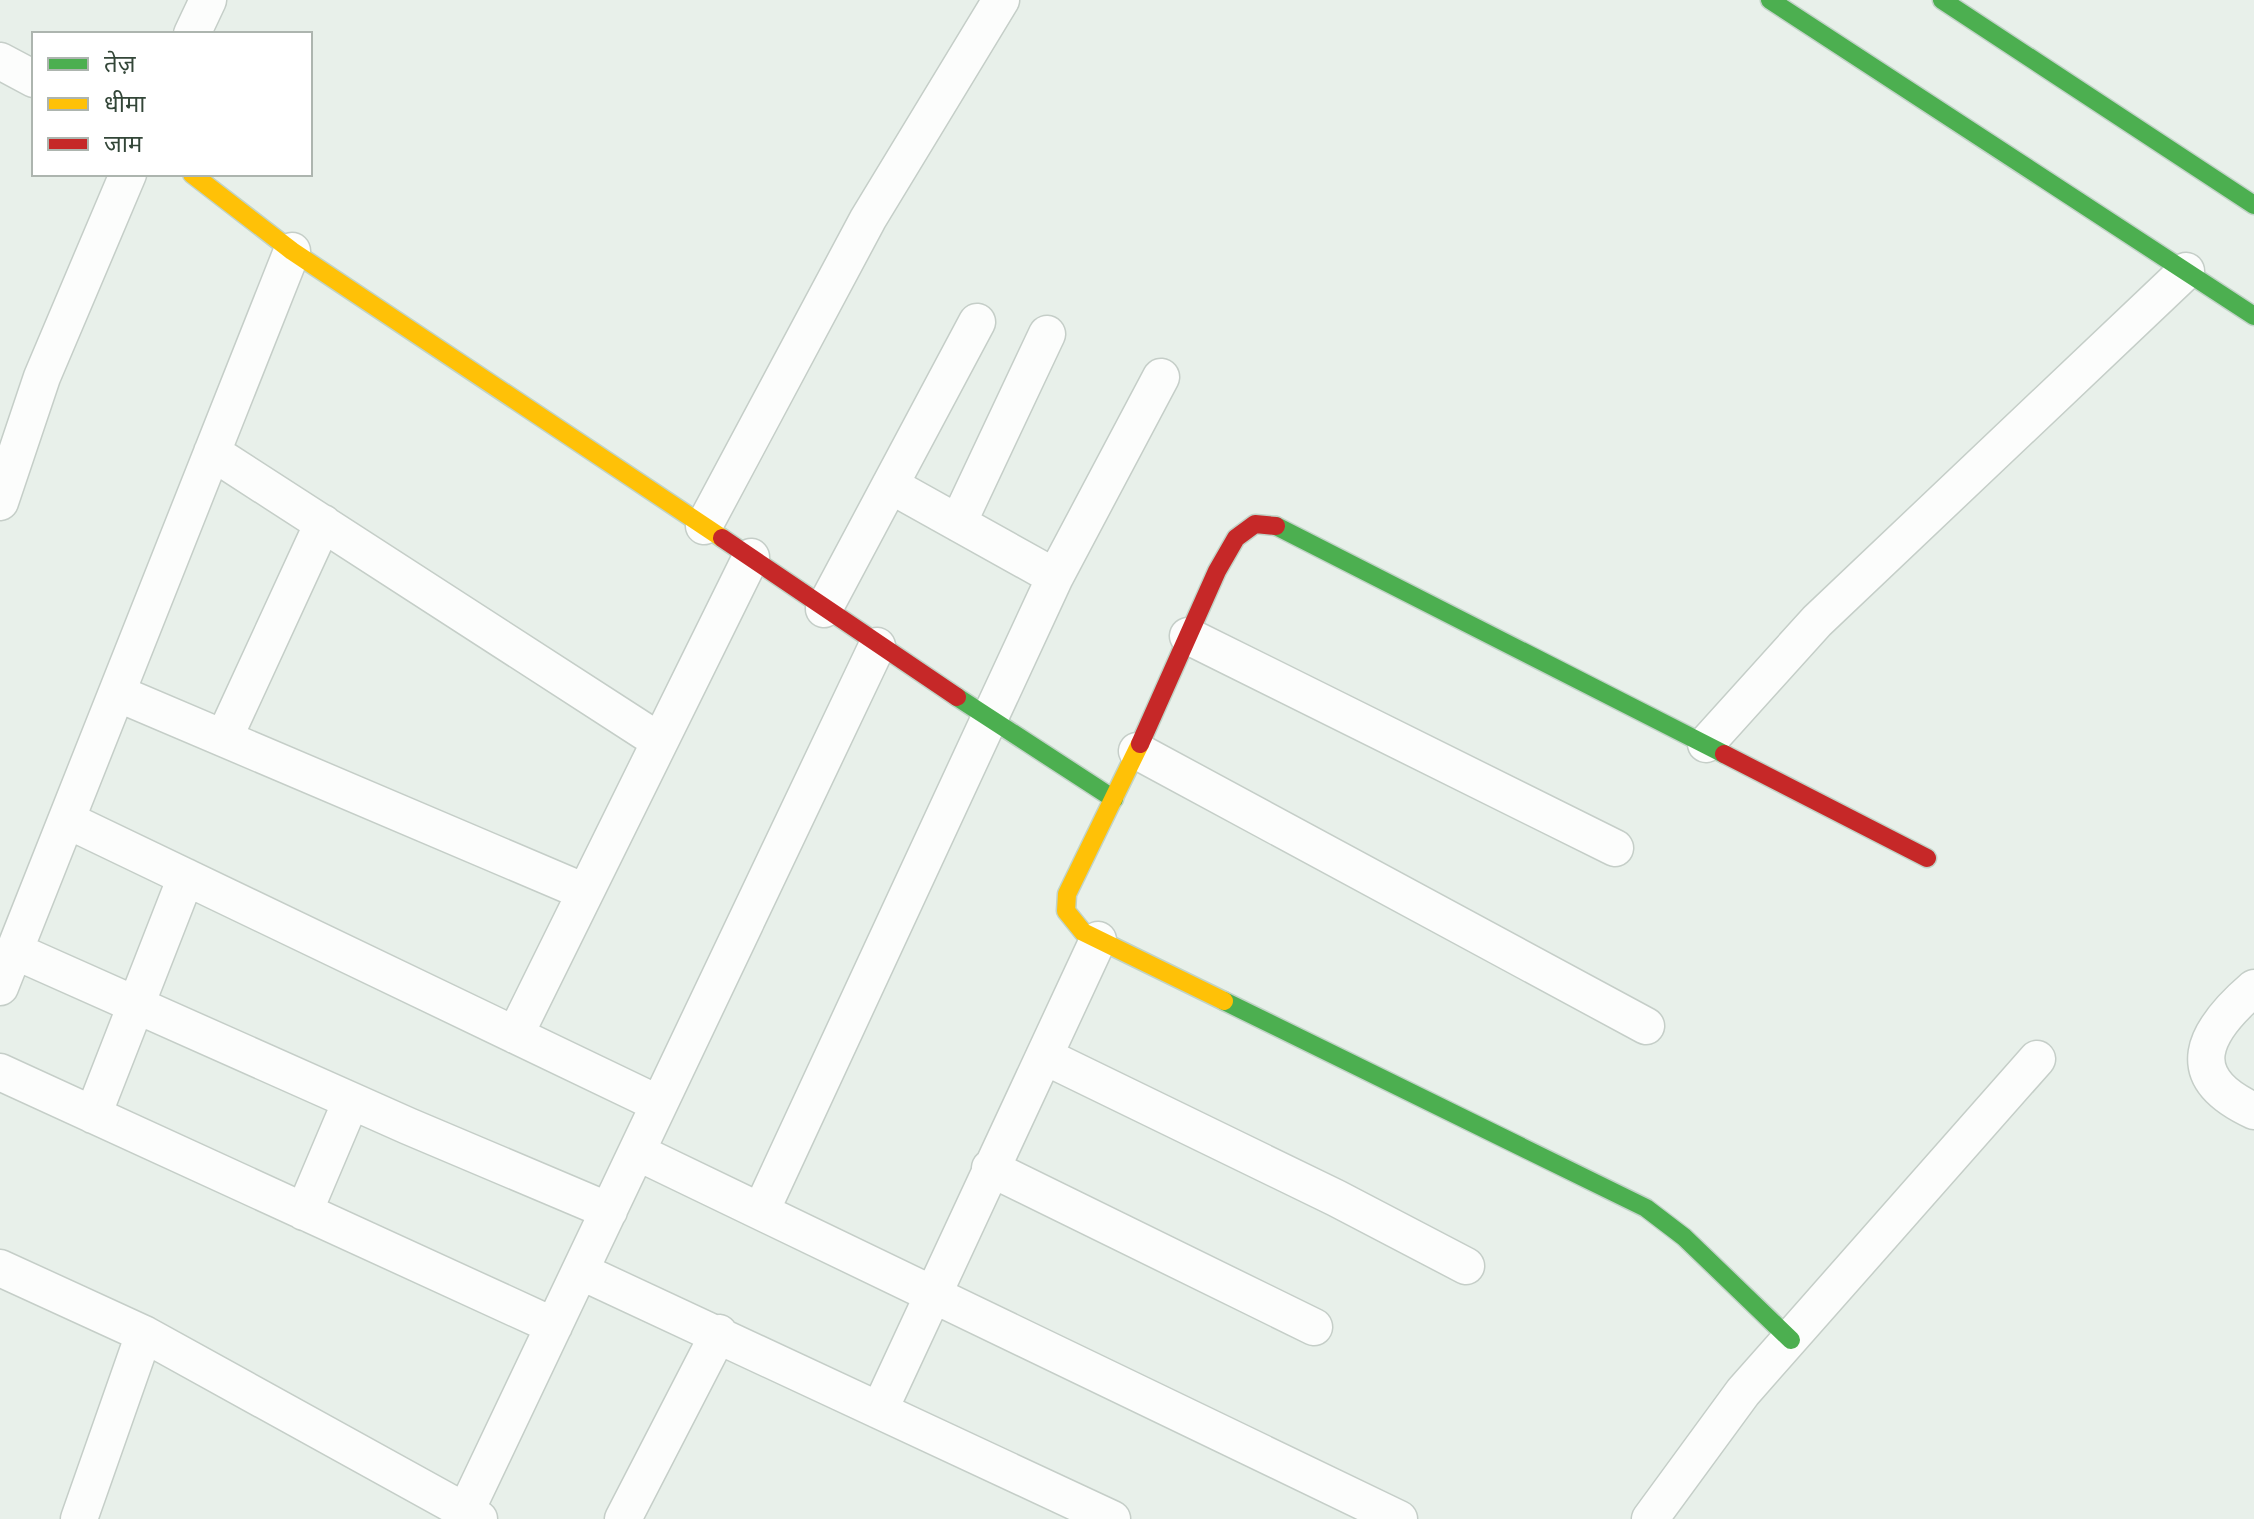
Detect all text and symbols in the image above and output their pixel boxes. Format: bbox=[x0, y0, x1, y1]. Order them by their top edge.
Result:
legend bbox=[32, 32, 312, 176]
text: तेज़ bbox=[104, 50, 137, 79]
text: धीमा bbox=[104, 90, 146, 119]
text: जाम bbox=[104, 130, 143, 159]

